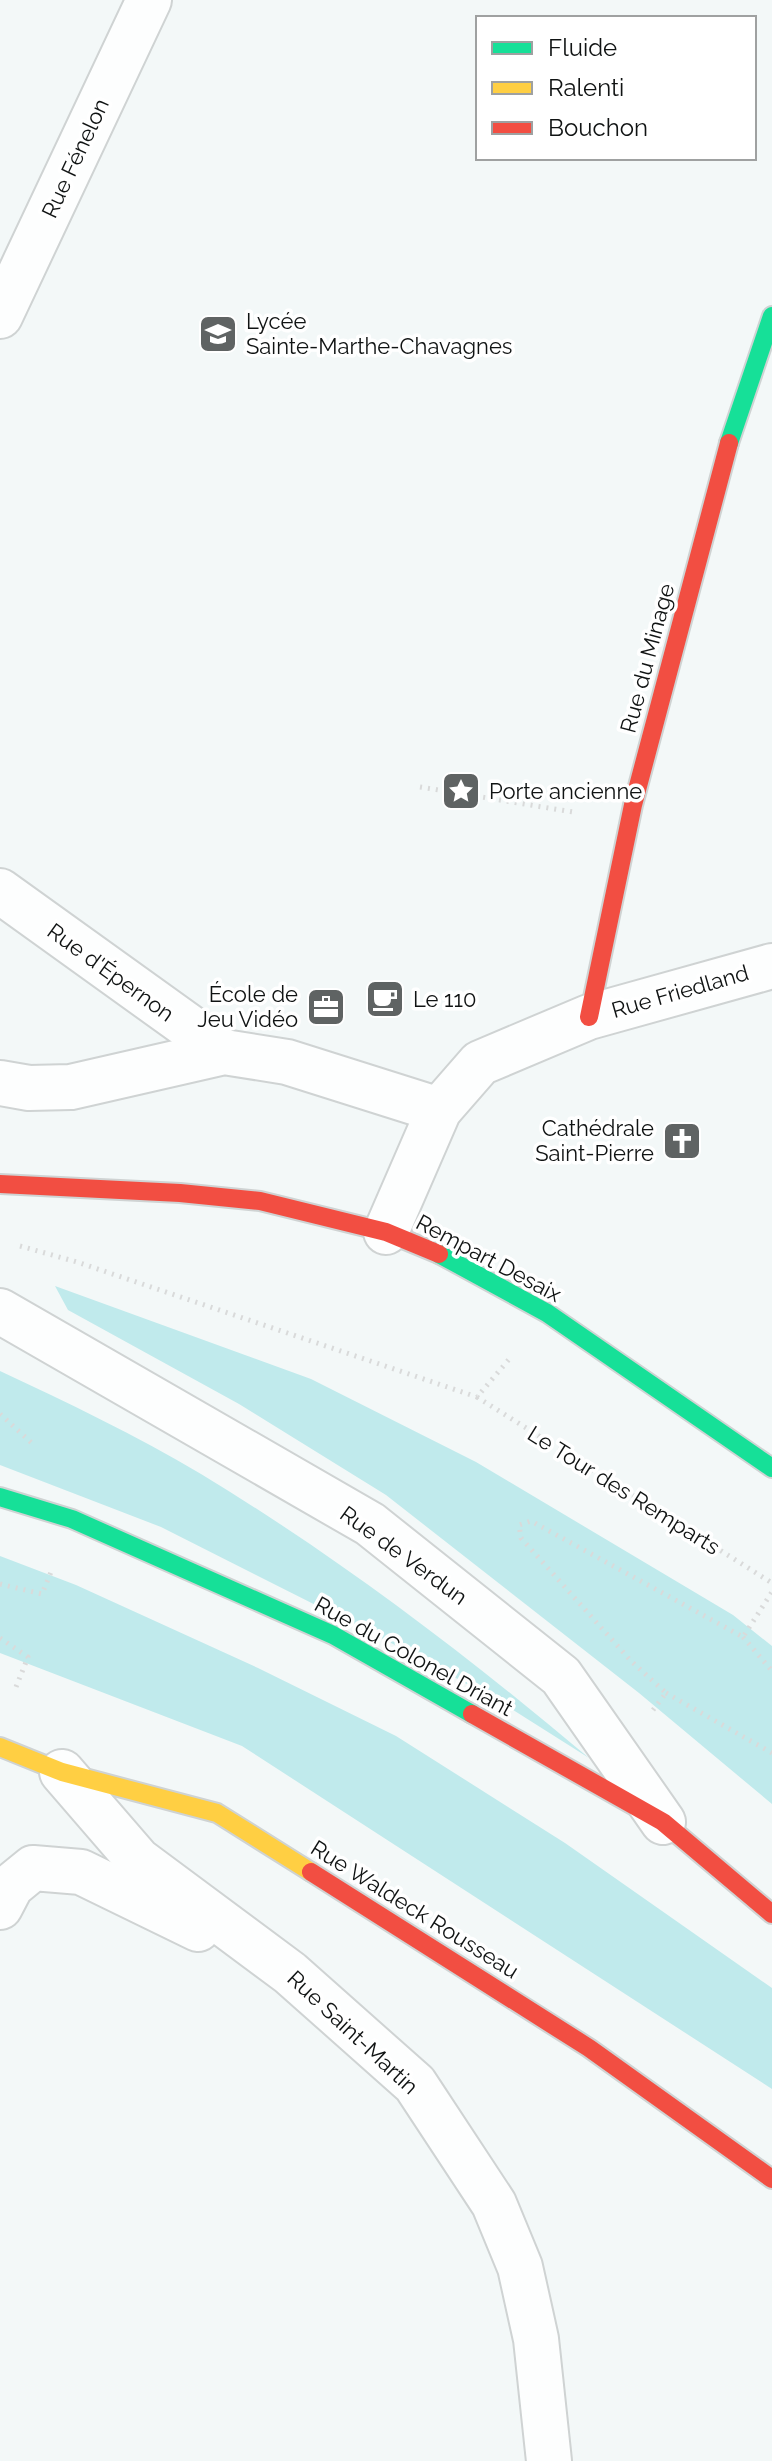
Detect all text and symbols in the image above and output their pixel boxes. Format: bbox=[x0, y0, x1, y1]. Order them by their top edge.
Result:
legend bbox=[476, 16, 756, 160]
text: Fluide bbox=[548, 33, 617, 62]
text: Ralenti bbox=[548, 73, 624, 102]
street label: Rue Fénelon bbox=[36, 94, 114, 222]
text: Bouchon bbox=[548, 113, 648, 142]
place label: Lycée Sainte-Marthe-Chavagnes bbox=[246, 308, 512, 359]
school or university icon: Lycée Sainte-Marthe-Chavagnes bbox=[197, 313, 239, 355]
street label: Rue du Minage bbox=[615, 580, 679, 736]
place icon: Porte ancienne bbox=[440, 770, 482, 812]
place label: Porte ancienne bbox=[489, 778, 642, 804]
street label: Rue d'Épernon bbox=[43, 917, 179, 1027]
street label: Rue Friedland bbox=[608, 959, 752, 1023]
cafe icon: Le 110 bbox=[364, 978, 406, 1020]
place label: École de Jeu Vidéo bbox=[197, 981, 298, 1032]
office icon: École de Jeu Vidéo bbox=[305, 986, 347, 1028]
place label: Le 110 bbox=[413, 986, 476, 1012]
place label: Cathédrale Saint-Pierre bbox=[535, 1115, 654, 1166]
church icon: Cathédrale Saint-Pierre bbox=[661, 1120, 703, 1162]
street label: Rempart Desaix bbox=[412, 1209, 566, 1307]
street label: Le Tour des Remparts bbox=[523, 1420, 725, 1560]
street label: Rue de Verdun bbox=[335, 1500, 473, 1610]
street label: Rue du Colonel Driant bbox=[310, 1591, 518, 1722]
street label: Rue Waldeck Rousseau bbox=[306, 1834, 524, 1984]
street label: Rue Saint-Martin bbox=[282, 1965, 424, 2099]

